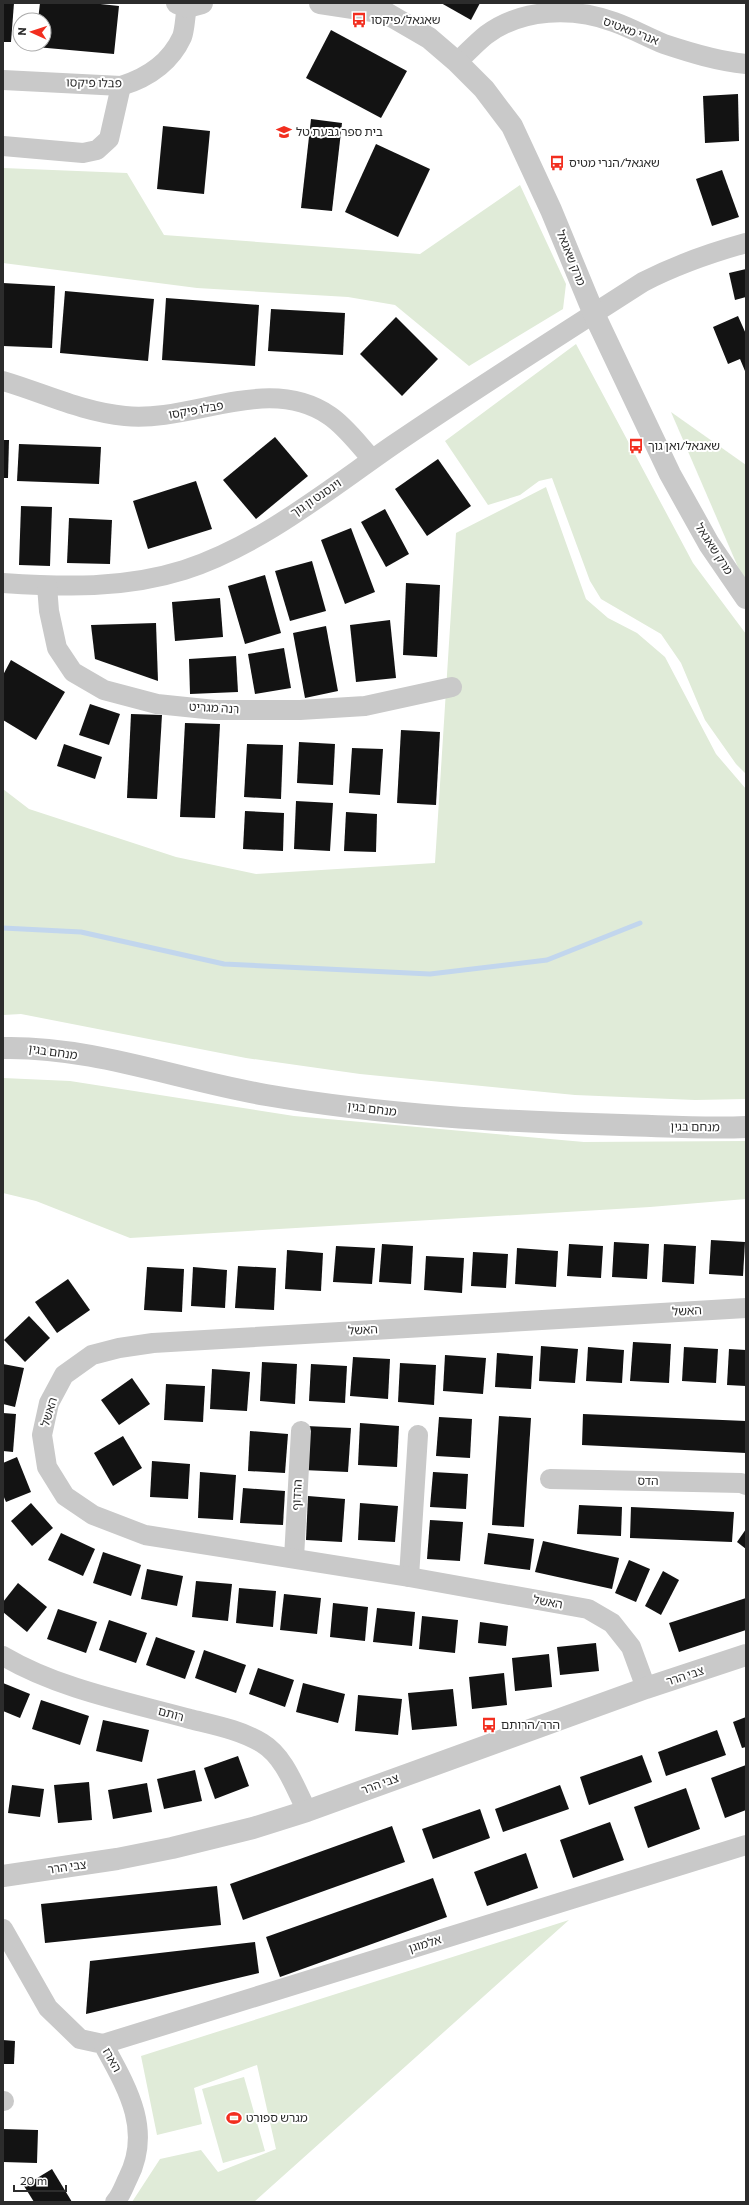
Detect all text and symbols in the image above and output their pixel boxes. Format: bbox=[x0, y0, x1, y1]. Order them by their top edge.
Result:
bus stop icon: שאגאל/פיקסו bbox=[350, 11, 368, 29]
north arrow bbox=[12, 12, 52, 52]
place label: שאגאל/פיקסו bbox=[371, 12, 441, 26]
street label: אנרי מאטיס bbox=[602, 13, 662, 47]
text: N bbox=[15, 27, 28, 36]
street label: פבלו פיקסו bbox=[66, 75, 122, 89]
school or university icon: בית ספר גבעת טל bbox=[275, 123, 293, 141]
place label: בית ספר גבעת טל bbox=[296, 124, 383, 138]
bus stop icon: שאגאל/הנרי מטיס bbox=[548, 154, 566, 172]
place label: שאגאל/הנרי מטיס bbox=[569, 155, 660, 169]
street label: מרק שאגאל bbox=[554, 228, 589, 287]
street label: פבלו פיקסו bbox=[167, 397, 225, 421]
bus stop icon: שאגאל/ואן גוך bbox=[627, 437, 645, 455]
place label: שאגאל/ואן גוך bbox=[648, 438, 720, 452]
street label: וינסנט ון גוך bbox=[287, 475, 343, 519]
street label: מרק שאגאל bbox=[693, 520, 737, 577]
street label: רנה מגריט bbox=[189, 699, 240, 715]
street label: מנחם בגין bbox=[28, 1041, 79, 1061]
street label: מנחם בגין bbox=[347, 1098, 398, 1118]
street label: מנחם בגין bbox=[670, 1119, 720, 1133]
street label: האשל bbox=[672, 1302, 702, 1318]
street label: האשל bbox=[348, 1321, 378, 1337]
street label: האשל bbox=[37, 1395, 59, 1428]
street label: הדס bbox=[637, 1473, 659, 1487]
street label: הרדוף bbox=[288, 1479, 304, 1511]
street label: האשל bbox=[532, 1592, 564, 1611]
street label: צבי הרר bbox=[664, 1662, 706, 1688]
street label: רותם bbox=[157, 1703, 186, 1723]
bus stop icon: הרר/הרותם bbox=[480, 1716, 498, 1734]
place label: הרר/הרותם bbox=[501, 1717, 560, 1731]
street label: צבי הרר bbox=[359, 1770, 401, 1796]
street label: צבי הרר bbox=[47, 1856, 87, 1876]
street label: אלמוגן bbox=[407, 1931, 443, 1955]
street label: הארז bbox=[101, 2045, 125, 2074]
sports icon: מגרש ספורט bbox=[225, 2109, 243, 2127]
place label: מגרש ספורט bbox=[246, 2110, 308, 2124]
scale bar bbox=[14, 2167, 66, 2193]
text: 20 m bbox=[20, 2173, 47, 2187]

